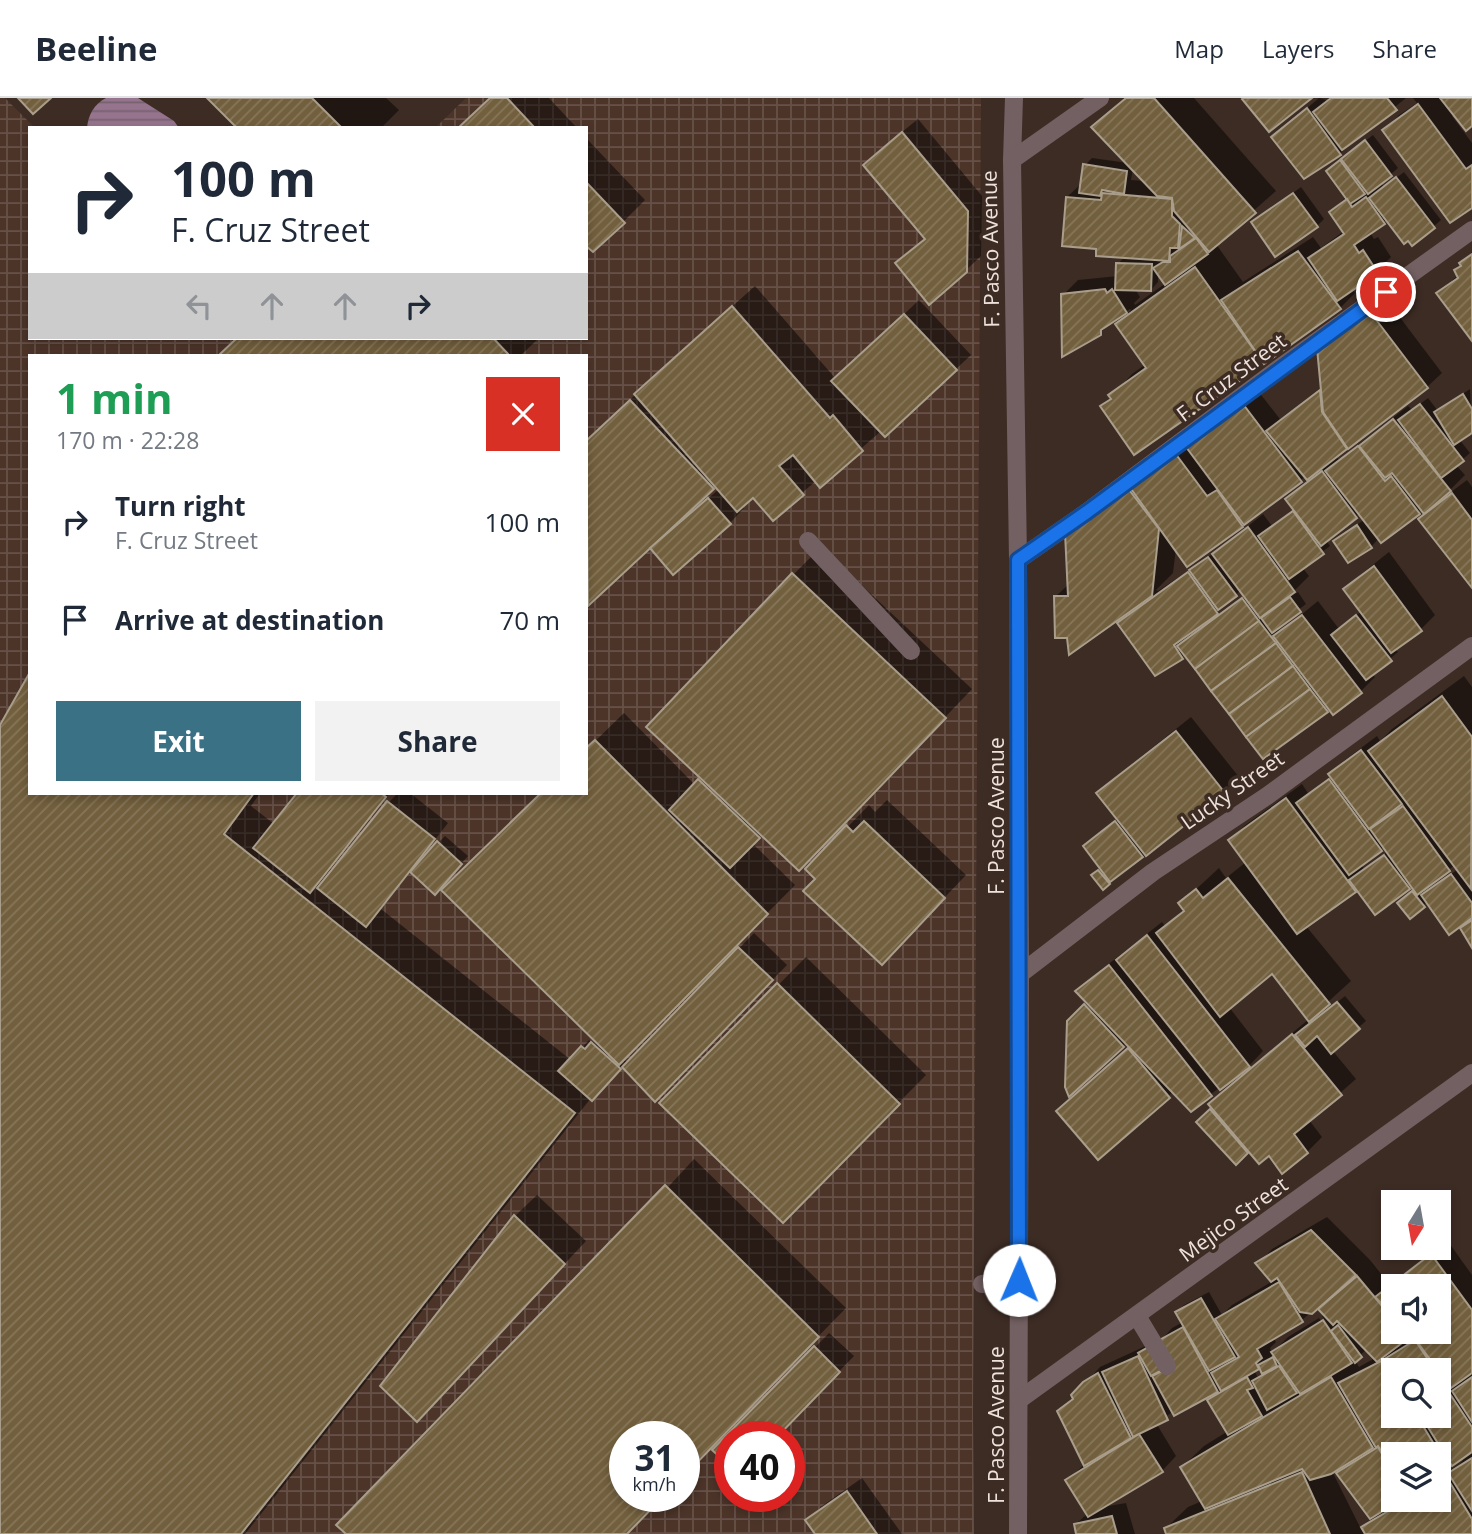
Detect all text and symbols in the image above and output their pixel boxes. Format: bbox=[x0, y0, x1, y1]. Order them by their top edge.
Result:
text: Beeline bbox=[35, 26, 158, 71]
text: Map bbox=[1174, 32, 1224, 65]
text: Layers bbox=[1262, 32, 1335, 65]
text: Share bbox=[1373, 32, 1437, 65]
text: 100 m bbox=[171, 145, 316, 211]
icon: right bbox=[56, 154, 147, 245]
street label: F. Pasco Avenue bbox=[975, 170, 1005, 328]
text: F. Cruz Street bbox=[171, 208, 370, 251]
pin bbox=[1356, 262, 1416, 322]
icon: arrive bbox=[1367, 273, 1405, 311]
icon: left bbox=[180, 287, 218, 325]
icon: ahead bbox=[253, 287, 291, 325]
icon: ahead bbox=[326, 287, 364, 325]
icon: right bbox=[399, 287, 437, 325]
street label: F. Cruz Street bbox=[1170, 327, 1292, 427]
text: 1 min bbox=[56, 369, 173, 426]
button: close bbox=[486, 377, 560, 451]
text: 170 m · 22:28 bbox=[56, 424, 199, 456]
text: Turn right bbox=[115, 488, 246, 524]
icon: right bbox=[56, 503, 94, 541]
text: 100 m bbox=[485, 504, 560, 540]
text: F. Cruz Street bbox=[115, 524, 258, 556]
icon: arrive bbox=[56, 601, 94, 639]
text: Arrive at destination bbox=[115, 602, 384, 638]
text: 70 m bbox=[499, 602, 560, 638]
button: Exit bbox=[56, 701, 301, 781]
button: Share bbox=[315, 701, 560, 781]
street label: F. Pasco Avenue bbox=[982, 737, 1010, 895]
street label: Lucky Street bbox=[1175, 744, 1289, 836]
street label: Mejico Street bbox=[1173, 1170, 1293, 1268]
north arrow bbox=[1381, 1190, 1451, 1260]
map controls bbox=[1381, 1190, 1451, 1512]
position arrow bbox=[982, 1243, 1056, 1317]
button: sound bbox=[1381, 1274, 1451, 1344]
street label: F. Pasco Avenue bbox=[982, 1346, 1010, 1504]
button: search bbox=[1381, 1358, 1451, 1428]
speed limit sign: 40 bbox=[714, 1421, 805, 1512]
text: 31 bbox=[634, 1434, 675, 1481]
button: layers bbox=[1381, 1442, 1451, 1512]
text: km/h bbox=[633, 1472, 676, 1496]

